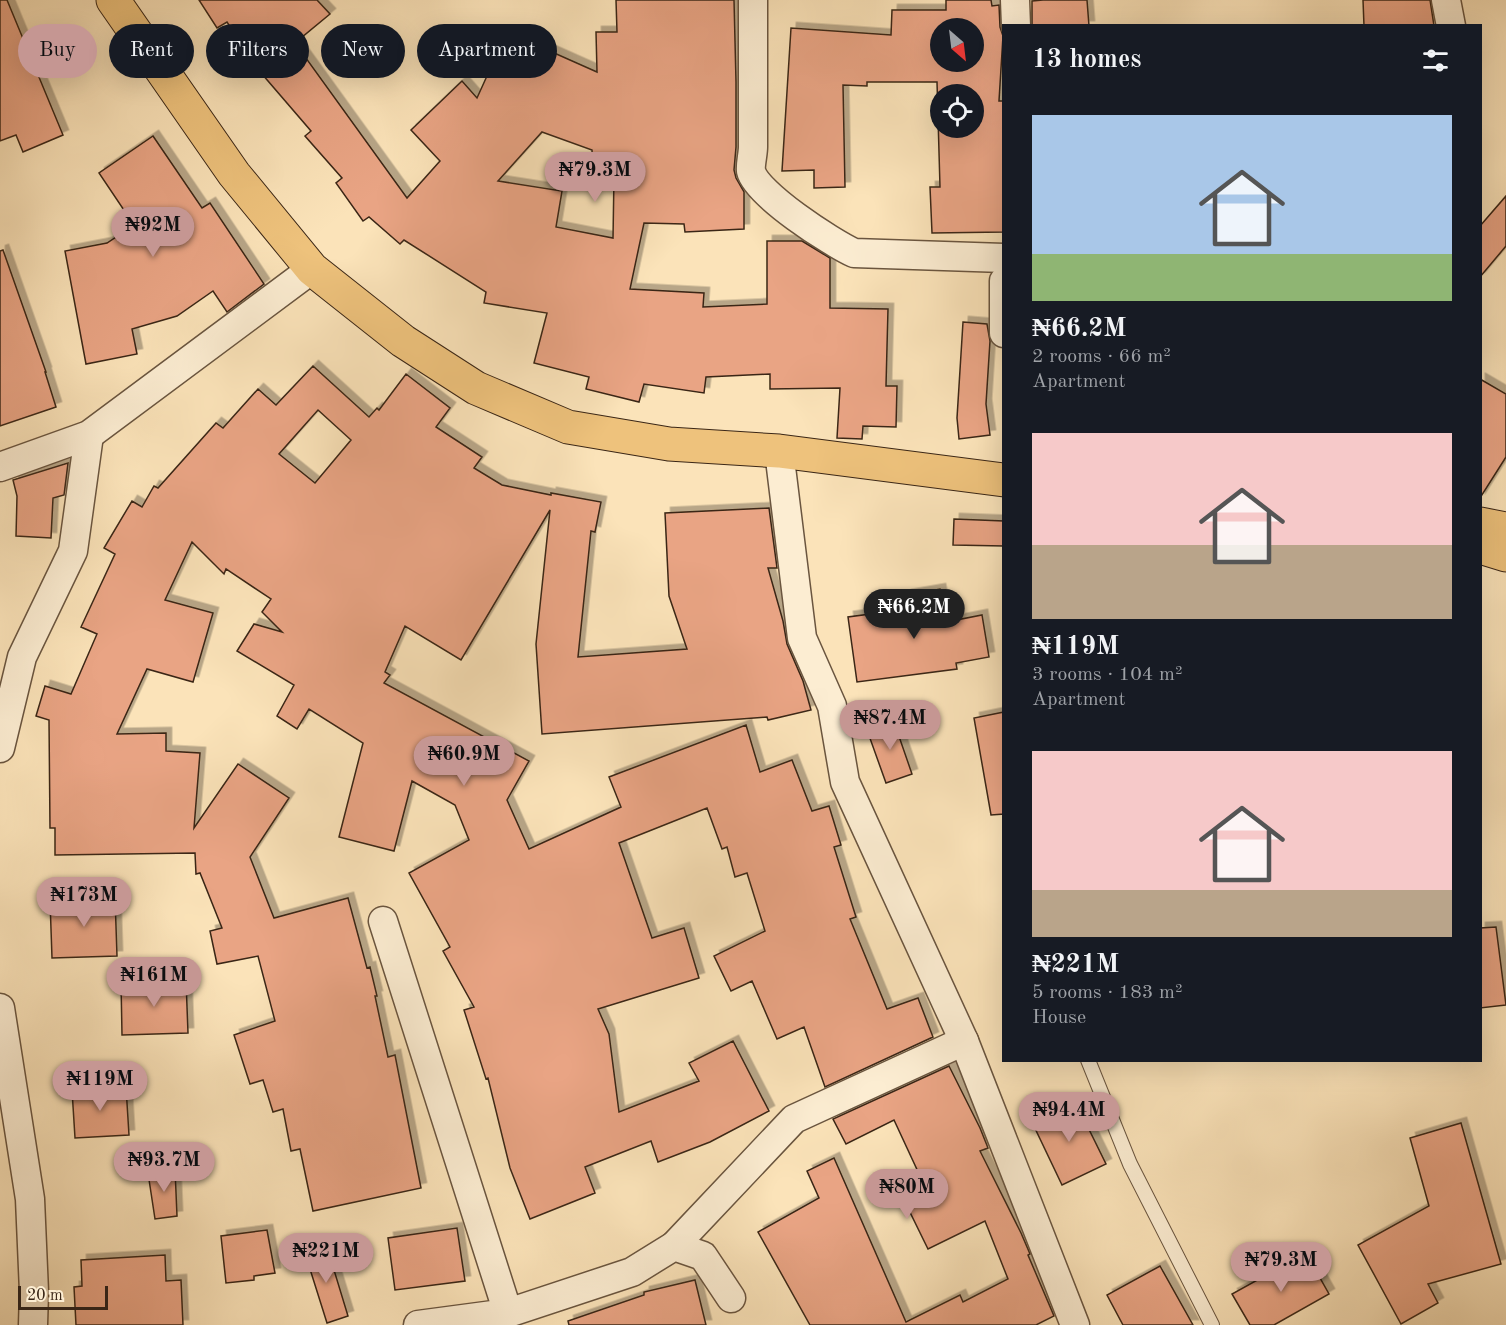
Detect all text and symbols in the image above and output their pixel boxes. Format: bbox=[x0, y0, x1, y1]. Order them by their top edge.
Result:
north arrow bbox=[930, 18, 984, 72]
map controls bbox=[930, 18, 984, 138]
chip: Buy bbox=[18, 24, 97, 78]
chip: Rent bbox=[109, 24, 194, 78]
chip: Filters bbox=[206, 24, 309, 78]
chip: New bbox=[321, 24, 405, 78]
chip: Apartment bbox=[417, 24, 557, 78]
icon: filters bbox=[1419, 44, 1452, 77]
text: 13 homes bbox=[1032, 47, 1141, 73]
button: locate bbox=[930, 84, 984, 138]
pin: ₦79.3M bbox=[546, 152, 644, 203]
icon: home bbox=[1188, 154, 1296, 262]
text: ₦79.3M bbox=[559, 161, 631, 181]
pin: ₦92M bbox=[117, 207, 189, 258]
text: ₦92M bbox=[125, 216, 181, 236]
text: ₦66.2M bbox=[1032, 316, 1126, 342]
text: 2 rooms · 66 m² bbox=[1032, 347, 1171, 367]
text: Apartment bbox=[1032, 372, 1126, 392]
icon: home bbox=[1188, 472, 1296, 580]
pin: ₦66.2M bbox=[865, 589, 963, 640]
text: ₦66.2M bbox=[878, 598, 950, 618]
text: ₦119M bbox=[1032, 634, 1119, 660]
text: 3 rooms · 104 m² bbox=[1032, 665, 1182, 685]
text: Apartment bbox=[1032, 690, 1126, 710]
pin: ₦87.4M bbox=[841, 700, 939, 751]
text: ₦87.4M bbox=[854, 709, 926, 729]
pin: ₦60.9M bbox=[415, 736, 513, 787]
text: ₦60.9M bbox=[428, 745, 500, 765]
icon: home bbox=[1188, 790, 1296, 898]
pin: ₦173M bbox=[42, 877, 126, 928]
text: ₦173M bbox=[50, 886, 118, 906]
text: ₦221M bbox=[1032, 952, 1119, 978]
pin: ₦161M bbox=[112, 957, 196, 1008]
text: ₦161M bbox=[120, 966, 188, 986]
text: 5 rooms · 183 m² bbox=[1032, 983, 1182, 1003]
text: House bbox=[1032, 1008, 1086, 1028]
pin: ₦119M bbox=[58, 1061, 142, 1112]
text: ₦119M bbox=[66, 1070, 134, 1090]
pin: ₦94.4M bbox=[1020, 1092, 1118, 1143]
text: ₦94.4M bbox=[1033, 1101, 1105, 1121]
pin: ₦93.7M bbox=[115, 1142, 213, 1193]
text: ₦93.7M bbox=[128, 1151, 200, 1171]
pin: ₦80M bbox=[871, 1169, 943, 1220]
text: ₦80M bbox=[879, 1178, 935, 1198]
pin: ₦221M bbox=[284, 1233, 368, 1284]
text: ₦221M bbox=[292, 1242, 360, 1262]
pin: ₦79.3M bbox=[1232, 1242, 1330, 1293]
text: ₦79.3M bbox=[1245, 1251, 1317, 1271]
scale bar bbox=[18, 1283, 108, 1310]
text: 20 m bbox=[27, 1288, 63, 1304]

